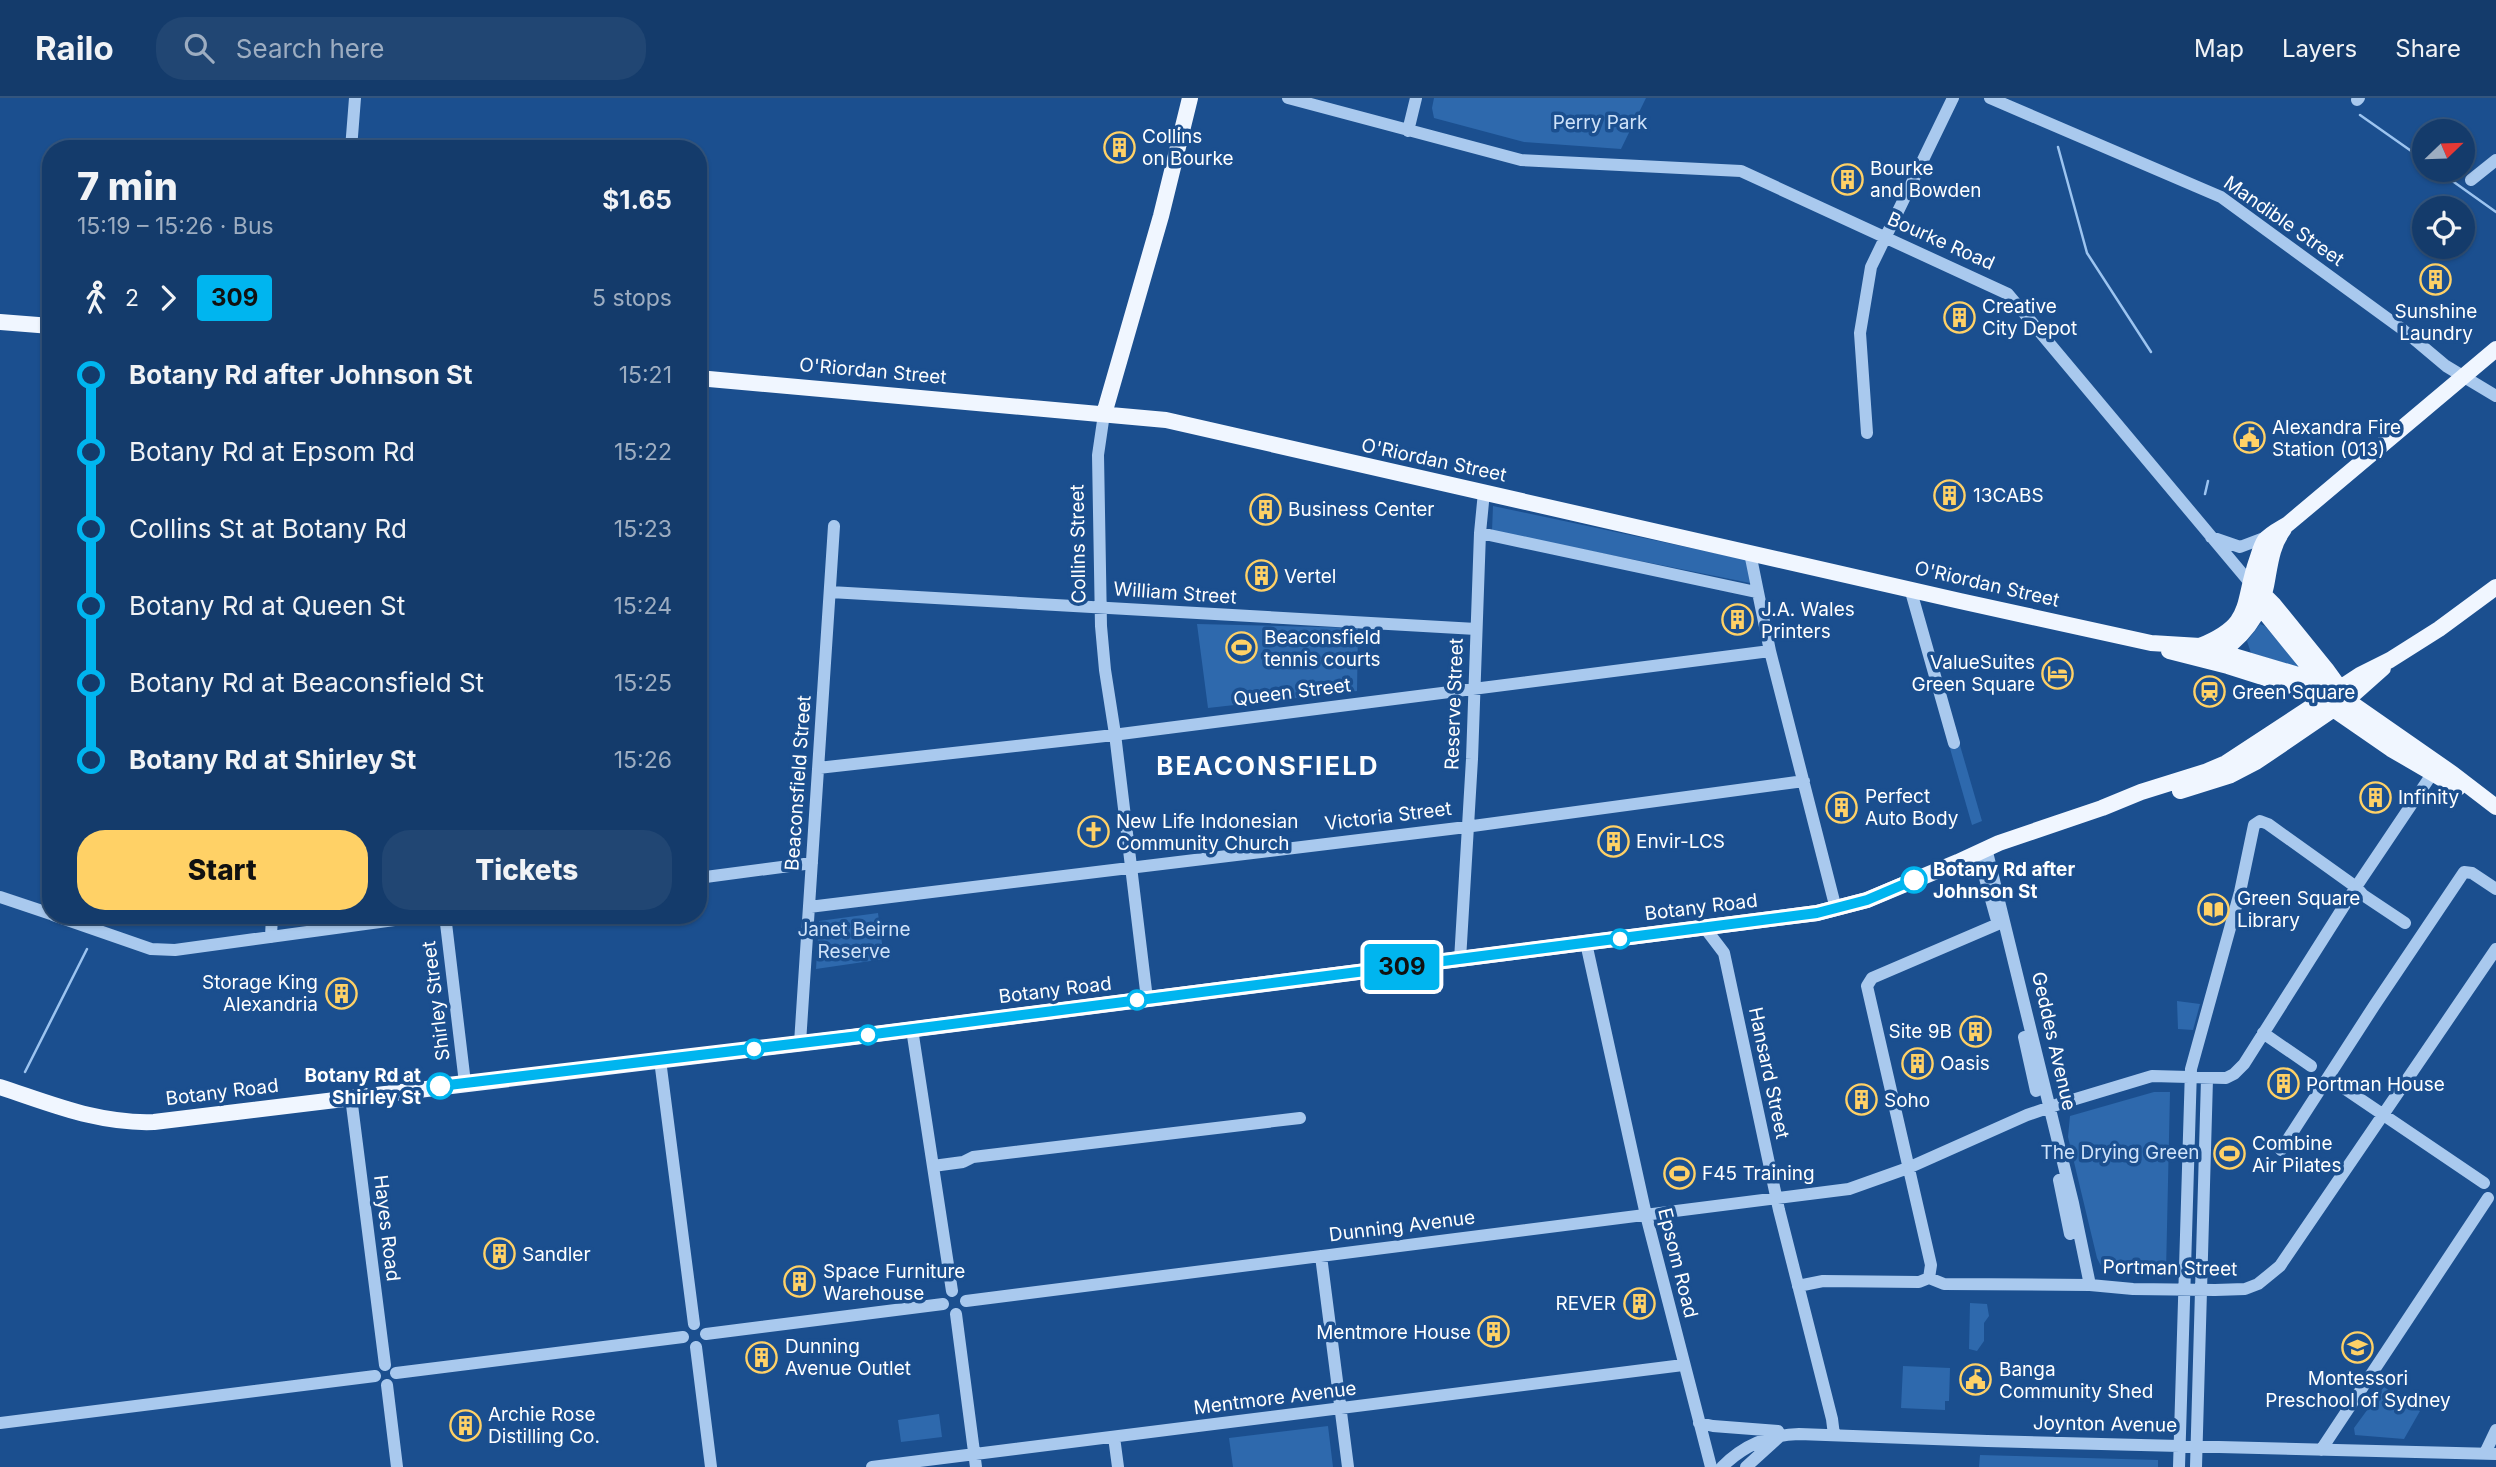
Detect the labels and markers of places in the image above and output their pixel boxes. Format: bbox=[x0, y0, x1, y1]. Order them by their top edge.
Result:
place label: Collins on Bourke bbox=[1142, 125, 1234, 170]
building icon: Collins on Bourke bbox=[1102, 130, 1136, 164]
place label: Bourke and Bowden bbox=[1870, 157, 1982, 202]
building icon: Bourke and Bowden bbox=[1830, 162, 1864, 196]
building icon: Sunshine Laundry bbox=[2419, 263, 2453, 297]
place label: Creative City Depot bbox=[1982, 295, 2077, 340]
building icon: Creative City Depot bbox=[1942, 300, 1976, 334]
place label: Sunshine Laundry bbox=[2395, 300, 2477, 345]
place label: Alexandra Fire Station (013) bbox=[2272, 416, 2401, 461]
public building icon: Alexandra Fire Station (013) bbox=[2232, 421, 2266, 455]
building icon: 13CABS bbox=[1933, 478, 1967, 512]
place label: 13CABS bbox=[1973, 484, 2044, 507]
building icon: Business Center bbox=[1248, 492, 1282, 526]
place label: Business Center bbox=[1288, 498, 1434, 521]
building icon: Vertel bbox=[1244, 559, 1278, 593]
place label: Vertel bbox=[1284, 565, 1336, 588]
place label: J.A. Wales Printers bbox=[1761, 598, 1855, 643]
building icon: J.A. Wales Printers bbox=[1721, 603, 1755, 637]
place label: Beaconsfield tennis courts bbox=[1264, 626, 1381, 671]
sports icon: Beaconsfield tennis courts bbox=[1224, 631, 1258, 665]
place label: ValueSuites Green Square bbox=[1912, 651, 2035, 696]
hotel icon: ValueSuites Green Square bbox=[2041, 656, 2075, 690]
station icon: Green Square bbox=[2192, 675, 2226, 709]
place label: Green Square bbox=[2232, 681, 2355, 704]
building icon: Infinity bbox=[2358, 780, 2392, 814]
place label: Perfect Auto Body bbox=[1865, 785, 1959, 830]
place label: Infinity bbox=[2398, 786, 2459, 809]
building icon: Perfect Auto Body bbox=[1825, 790, 1859, 824]
place label: New Life Indonesian Community Church bbox=[1116, 810, 1298, 855]
church icon: New Life Indonesian Community Church bbox=[1076, 815, 1110, 849]
building icon: Envir-LCS bbox=[1596, 824, 1630, 858]
place label: Envir-LCS bbox=[1636, 830, 1725, 853]
place label: Botany Rd after Johnson St bbox=[1933, 858, 2075, 903]
marker: Botany Rd after Johnson St bbox=[1901, 867, 1927, 893]
place label: Green Square Library bbox=[2237, 887, 2360, 932]
library icon: Green Square Library bbox=[2197, 892, 2231, 926]
unlabelled marker bbox=[1610, 929, 1630, 949]
place label: Storage King Alexandria bbox=[202, 971, 318, 1016]
building icon: Storage King Alexandria bbox=[324, 976, 358, 1010]
unlabelled marker bbox=[1127, 990, 1147, 1010]
building icon: Site 9B bbox=[1958, 1014, 1992, 1048]
place label: Site 9B bbox=[1889, 1020, 1952, 1043]
unlabelled marker bbox=[858, 1025, 878, 1045]
unlabelled marker bbox=[744, 1039, 764, 1059]
building icon: Oasis bbox=[1900, 1046, 1934, 1080]
place label: Oasis bbox=[1940, 1052, 1990, 1075]
place label: Botany Rd at Shirley St bbox=[305, 1064, 421, 1109]
building icon: Portman House bbox=[2266, 1067, 2300, 1101]
marker: Botany Rd at Shirley St bbox=[427, 1073, 453, 1099]
place label: Portman House bbox=[2306, 1073, 2445, 1096]
building icon: Soho bbox=[1844, 1083, 1878, 1117]
place label: Soho bbox=[1884, 1089, 1930, 1112]
place label: Combine Air Pilates bbox=[2252, 1132, 2341, 1177]
sports icon: Combine Air Pilates bbox=[2212, 1137, 2246, 1171]
sports icon: F45 Training bbox=[1662, 1156, 1696, 1190]
place label: F45 Training bbox=[1702, 1162, 1815, 1185]
building icon: Sandler bbox=[482, 1237, 516, 1271]
place label: Sandler bbox=[522, 1243, 591, 1266]
place label: Space Furniture Warehouse bbox=[823, 1260, 965, 1305]
building icon: Space Furniture Warehouse bbox=[783, 1265, 817, 1299]
building icon: REVER bbox=[1622, 1286, 1656, 1320]
place label: REVER bbox=[1556, 1292, 1616, 1315]
building icon: Mentmore House bbox=[1477, 1315, 1511, 1349]
place label: Mentmore House bbox=[1316, 1321, 1471, 1344]
school or university icon: Montessori Preschool of Sydney bbox=[2341, 1330, 2375, 1364]
place label: Dunning Avenue Outlet bbox=[785, 1335, 911, 1380]
building icon: Dunning Avenue Outlet bbox=[745, 1340, 779, 1374]
place label: Banga Community Shed bbox=[1999, 1358, 2153, 1403]
public building icon: Banga Community Shed bbox=[1959, 1363, 1993, 1397]
place label: Montessori Preschool of Sydney bbox=[2265, 1367, 2451, 1412]
place label: Archie Rose Distilling Co. bbox=[488, 1403, 600, 1448]
building icon: Archie Rose Distilling Co. bbox=[448, 1408, 482, 1442]

